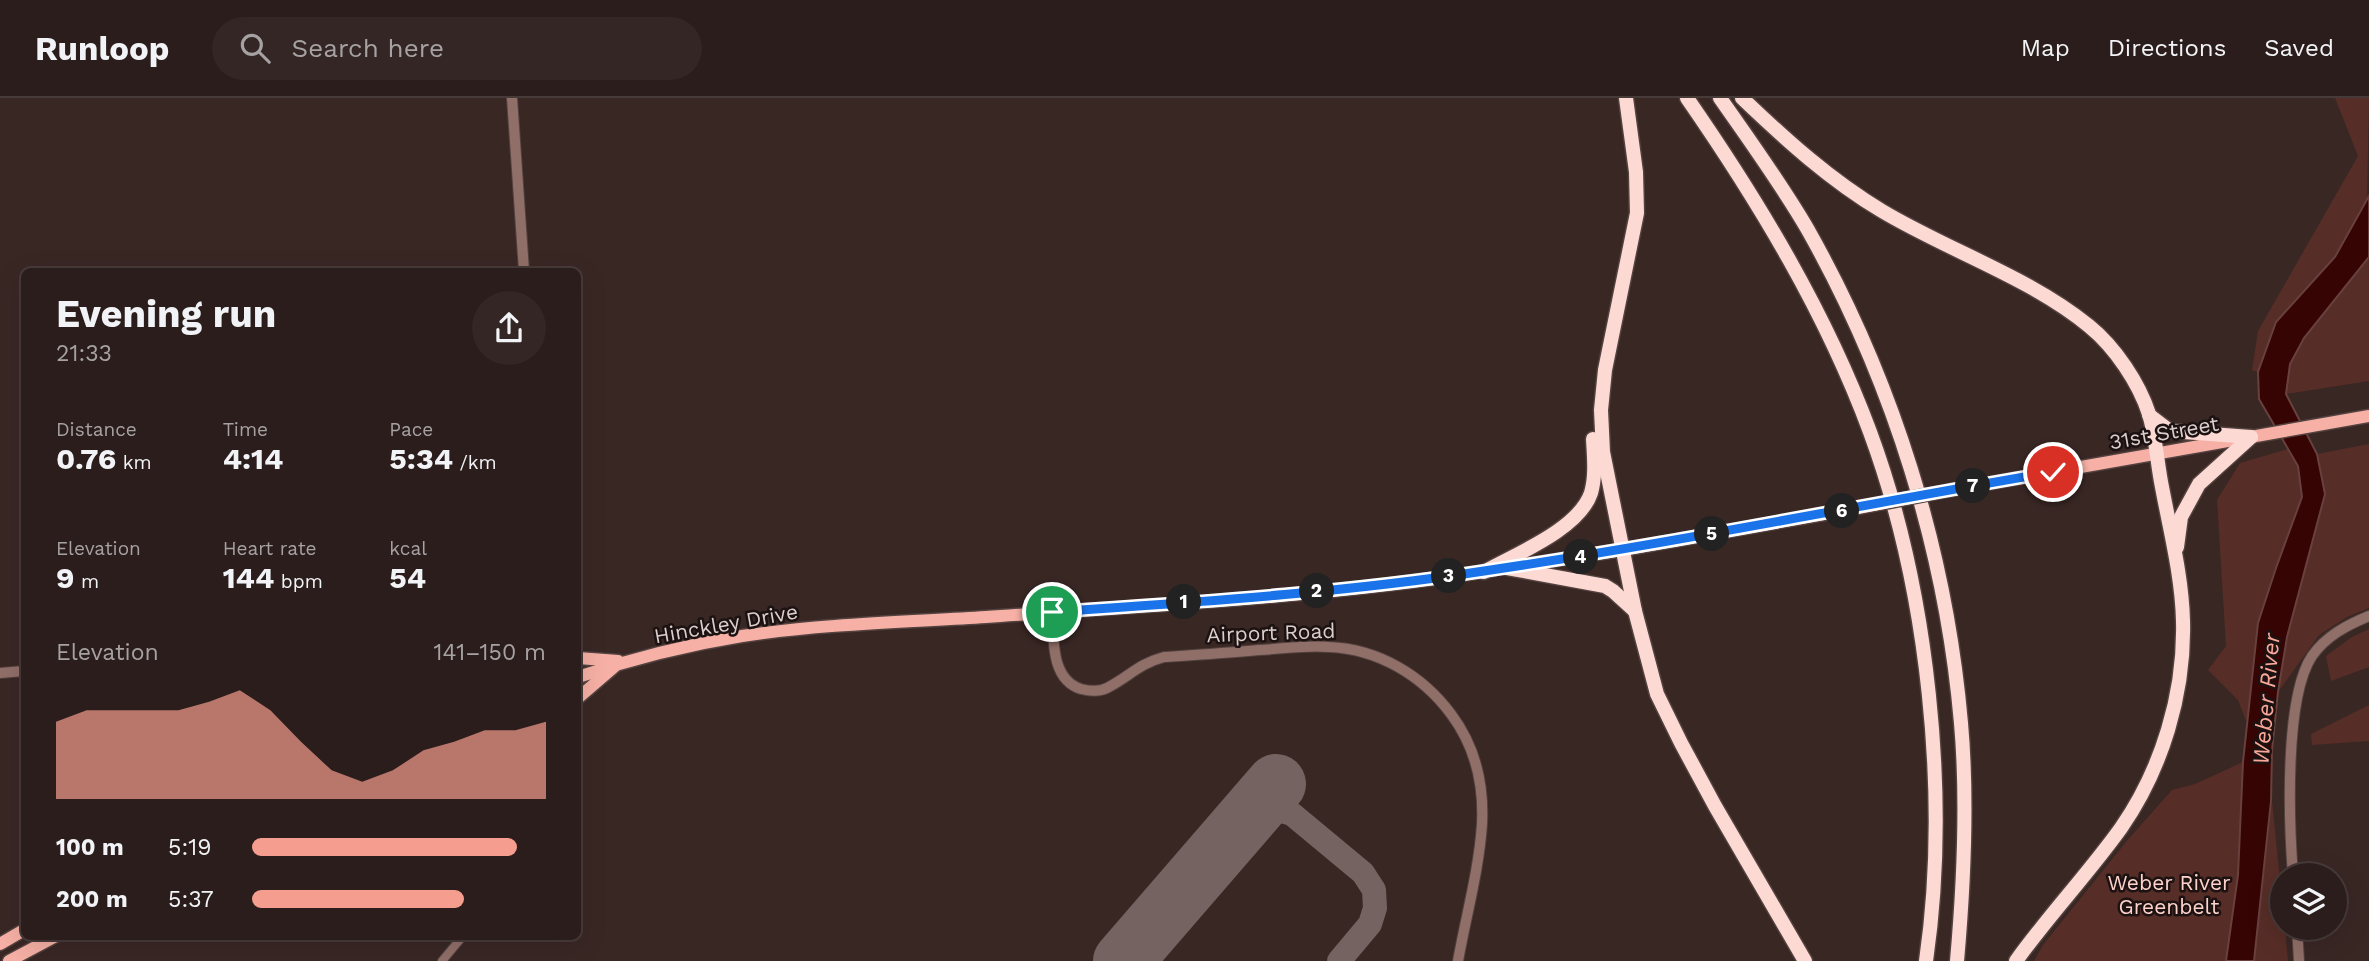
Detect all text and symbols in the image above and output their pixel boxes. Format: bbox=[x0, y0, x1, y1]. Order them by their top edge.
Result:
search box bbox=[212, 17, 702, 80]
text: Runloop bbox=[35, 29, 170, 68]
icon: search bbox=[236, 29, 274, 67]
text: Search here bbox=[292, 33, 444, 63]
text: Map bbox=[2021, 34, 2070, 62]
text: Directions bbox=[2108, 34, 2226, 62]
text: Saved bbox=[2264, 34, 2334, 62]
button: share bbox=[472, 291, 546, 365]
text: Evening run bbox=[56, 292, 276, 336]
text: 21:33 bbox=[56, 340, 112, 367]
street label: 31st Street bbox=[2107, 411, 2221, 454]
text: Distance bbox=[56, 418, 137, 441]
text: Time bbox=[223, 418, 268, 441]
text: Pace bbox=[389, 418, 433, 441]
text: 0.76 bbox=[56, 441, 116, 476]
text: 4:14 bbox=[223, 441, 283, 476]
text: 5:34 bbox=[389, 441, 453, 476]
pin bbox=[2023, 442, 2083, 502]
text: km bbox=[116, 451, 152, 474]
text: /km bbox=[453, 451, 497, 474]
icon: check bbox=[2034, 453, 2072, 491]
pin: 7 bbox=[1955, 468, 1990, 504]
text: 7 bbox=[1967, 474, 1978, 497]
pin: 6 bbox=[1825, 494, 1860, 528]
text: 6 bbox=[1836, 499, 1847, 522]
pin: 5 bbox=[1694, 516, 1730, 551]
text: 5 bbox=[1706, 522, 1717, 545]
text: Elevation bbox=[56, 537, 141, 560]
text: Heart rate bbox=[223, 537, 317, 560]
text: kcal bbox=[389, 537, 427, 560]
pin: 4 bbox=[1564, 540, 1598, 574]
text: 4 bbox=[1574, 545, 1587, 568]
pin: 3 bbox=[1432, 559, 1466, 594]
text: 9 bbox=[56, 560, 74, 595]
text: 144 bbox=[223, 560, 274, 595]
text: 54 bbox=[389, 560, 426, 595]
text: 3 bbox=[1443, 564, 1454, 587]
text: m bbox=[74, 570, 99, 593]
text: bpm bbox=[274, 570, 323, 593]
pin: 2 bbox=[1300, 574, 1334, 608]
text: 2 bbox=[1311, 579, 1322, 602]
pin bbox=[1022, 582, 1082, 642]
pin: 1 bbox=[1166, 584, 1202, 620]
text: 1 bbox=[1179, 590, 1188, 613]
icon: arrive bbox=[1033, 593, 1071, 631]
street label: Hinckley Drive bbox=[652, 599, 800, 648]
street label: Airport Road bbox=[1206, 618, 1336, 647]
water label: Weber River bbox=[2247, 631, 2286, 766]
text: Elevation bbox=[56, 639, 159, 666]
text: 141–150 m bbox=[434, 639, 546, 666]
text: 100 m bbox=[56, 834, 124, 861]
text: 5:19 bbox=[168, 834, 211, 861]
map controls bbox=[2270, 863, 2347, 940]
button: layers bbox=[2270, 863, 2347, 940]
park label: Weber River Greenbelt bbox=[2107, 870, 2231, 919]
text: 200 m bbox=[56, 886, 128, 913]
text: 5:37 bbox=[168, 886, 214, 913]

